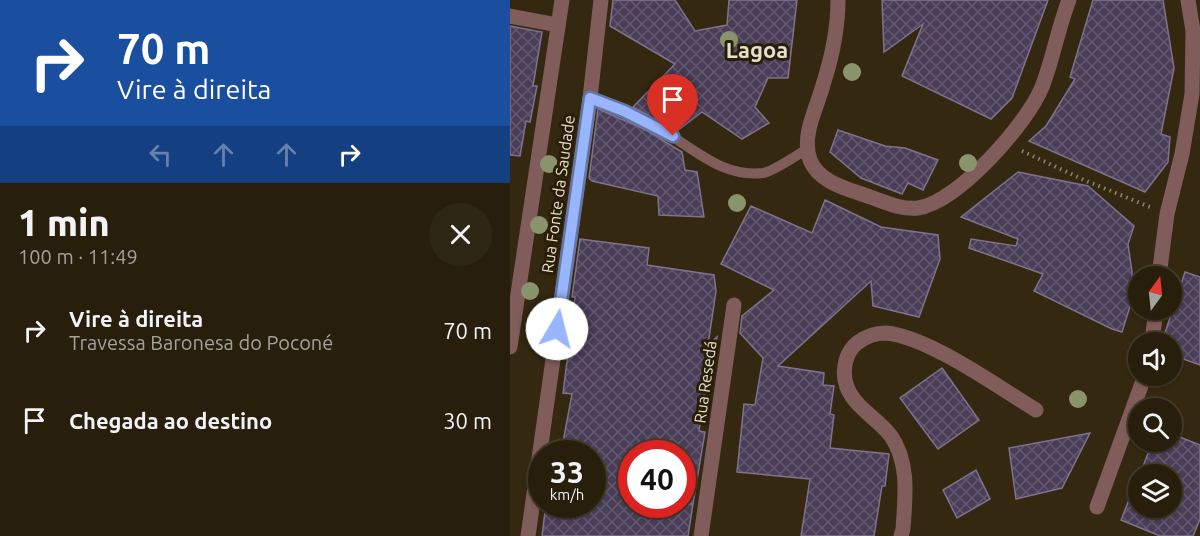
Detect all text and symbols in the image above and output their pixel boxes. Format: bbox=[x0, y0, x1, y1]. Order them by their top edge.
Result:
icon: right bbox=[18, 24, 96, 102]
text: 70 m bbox=[117, 25, 211, 72]
district label: Lagoa bbox=[726, 37, 788, 62]
text: Vire à direita bbox=[117, 74, 271, 104]
pin bbox=[647, 74, 698, 136]
icon: arrive bbox=[656, 83, 689, 116]
street label: Rua Fonte da Saudade bbox=[538, 114, 578, 274]
icon: left bbox=[144, 138, 177, 171]
icon: ahead bbox=[207, 138, 240, 171]
icon: ahead bbox=[270, 138, 303, 171]
icon: right bbox=[333, 138, 366, 171]
text: 1 min bbox=[18, 202, 110, 243]
button: close bbox=[429, 203, 492, 266]
text: 100 m · 11:49 bbox=[18, 245, 138, 268]
north arrow bbox=[1128, 266, 1182, 320]
map controls bbox=[1128, 266, 1182, 518]
position arrow bbox=[525, 297, 589, 361]
text: Vire à direita bbox=[69, 306, 203, 331]
icon: right bbox=[18, 314, 51, 347]
text: 70 m bbox=[443, 318, 492, 343]
text: Travessa Baronesa do Poconé bbox=[69, 331, 333, 354]
button: sound bbox=[1128, 332, 1182, 386]
street label: Rua Resedá bbox=[690, 340, 720, 424]
button: search bbox=[1128, 398, 1182, 452]
icon: arrive bbox=[18, 404, 51, 437]
text: Chegada ao destino bbox=[69, 408, 272, 433]
text: 30 m bbox=[443, 408, 492, 433]
speed limit sign: 40 bbox=[618, 440, 696, 518]
text: 33 bbox=[550, 455, 584, 489]
button: layers bbox=[1128, 464, 1182, 518]
text: km/h bbox=[550, 486, 584, 503]

